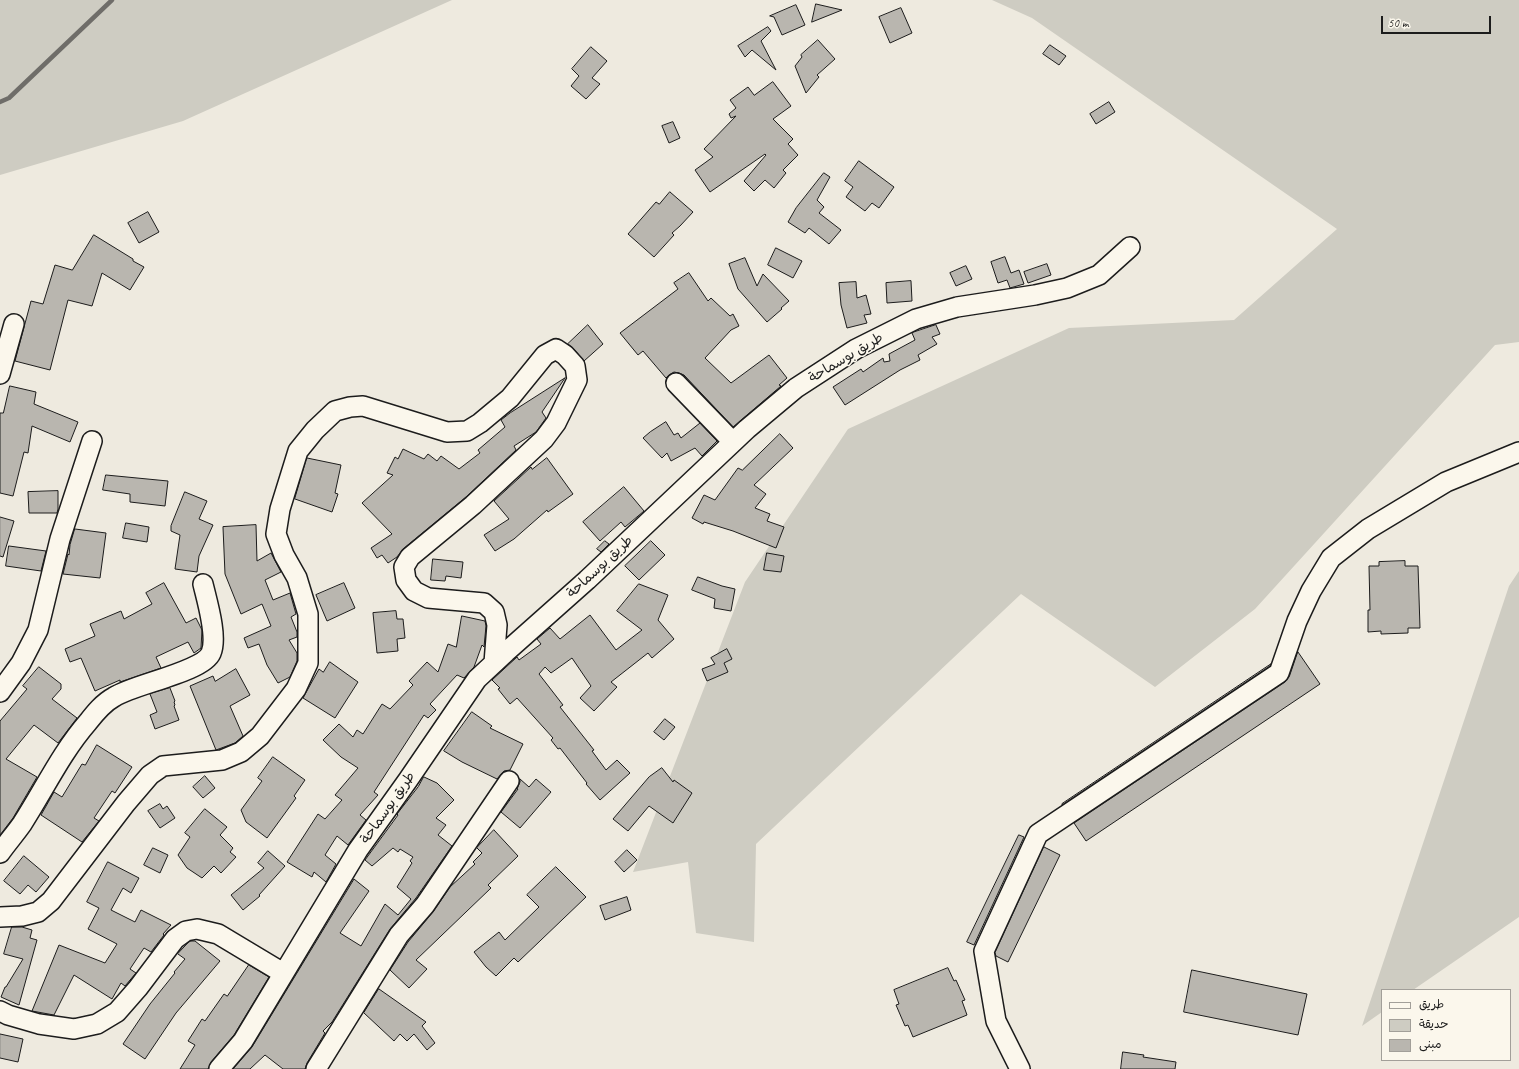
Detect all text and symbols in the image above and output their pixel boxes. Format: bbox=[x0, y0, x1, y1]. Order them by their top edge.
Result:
scale bar bbox=[1383, 8, 1493, 34]
text: 50 m bbox=[1388, 15, 1408, 31]
street label: طريق بوسماحة bbox=[806, 329, 886, 387]
street label: طريق بوسماحة bbox=[564, 532, 636, 602]
street label: طريق بوسماحة bbox=[357, 769, 419, 847]
legend bbox=[1381, 989, 1511, 1061]
text: طريق bbox=[1419, 996, 1444, 1012]
text: حديقة bbox=[1419, 1016, 1448, 1032]
text: مبنى bbox=[1419, 1036, 1442, 1052]

